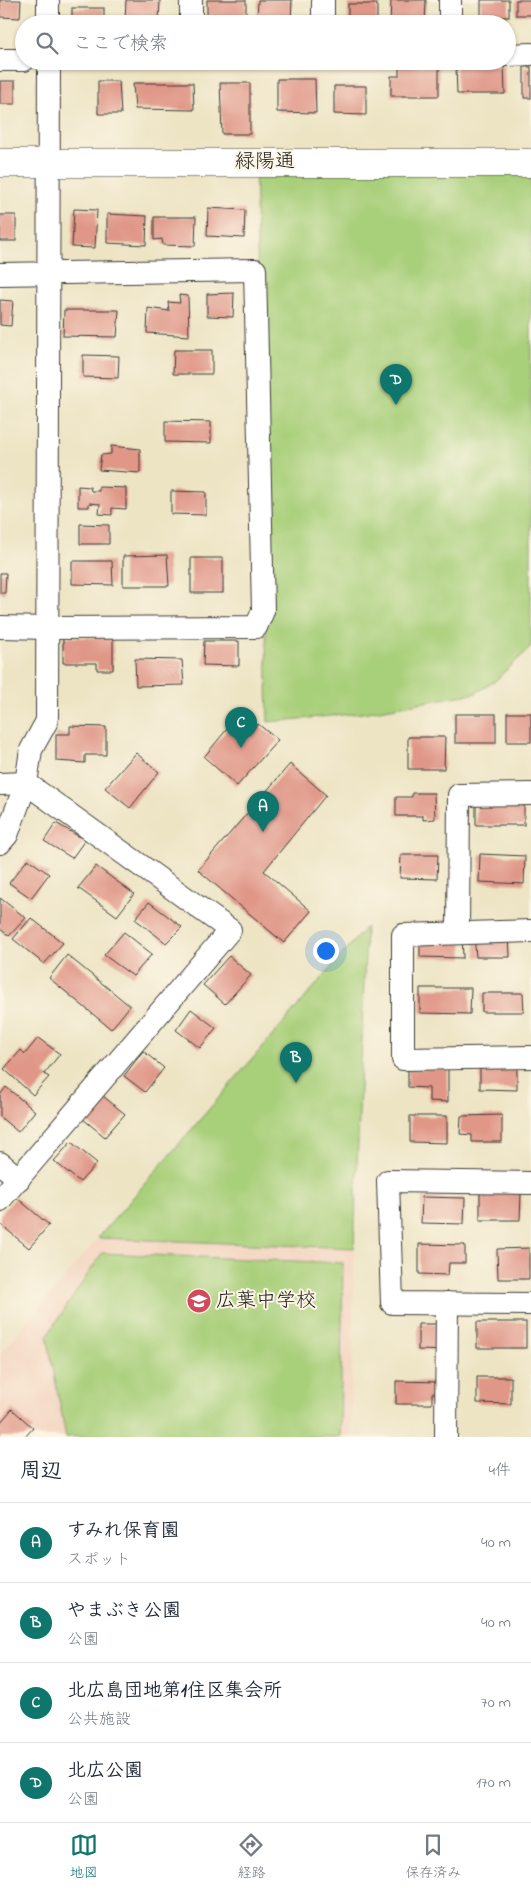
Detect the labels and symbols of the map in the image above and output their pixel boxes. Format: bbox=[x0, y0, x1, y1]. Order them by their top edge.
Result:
street label: 緑陽通 bbox=[235, 148, 295, 177]
pin: D bbox=[380, 364, 412, 405]
pin: C bbox=[225, 707, 257, 748]
pin: A bbox=[247, 791, 279, 832]
your location bbox=[313, 938, 339, 964]
pin: B bbox=[280, 1042, 312, 1083]
place label: 広葉中学校 bbox=[216, 1287, 316, 1316]
school or university icon: 広葉中学校 bbox=[186, 1288, 212, 1314]

